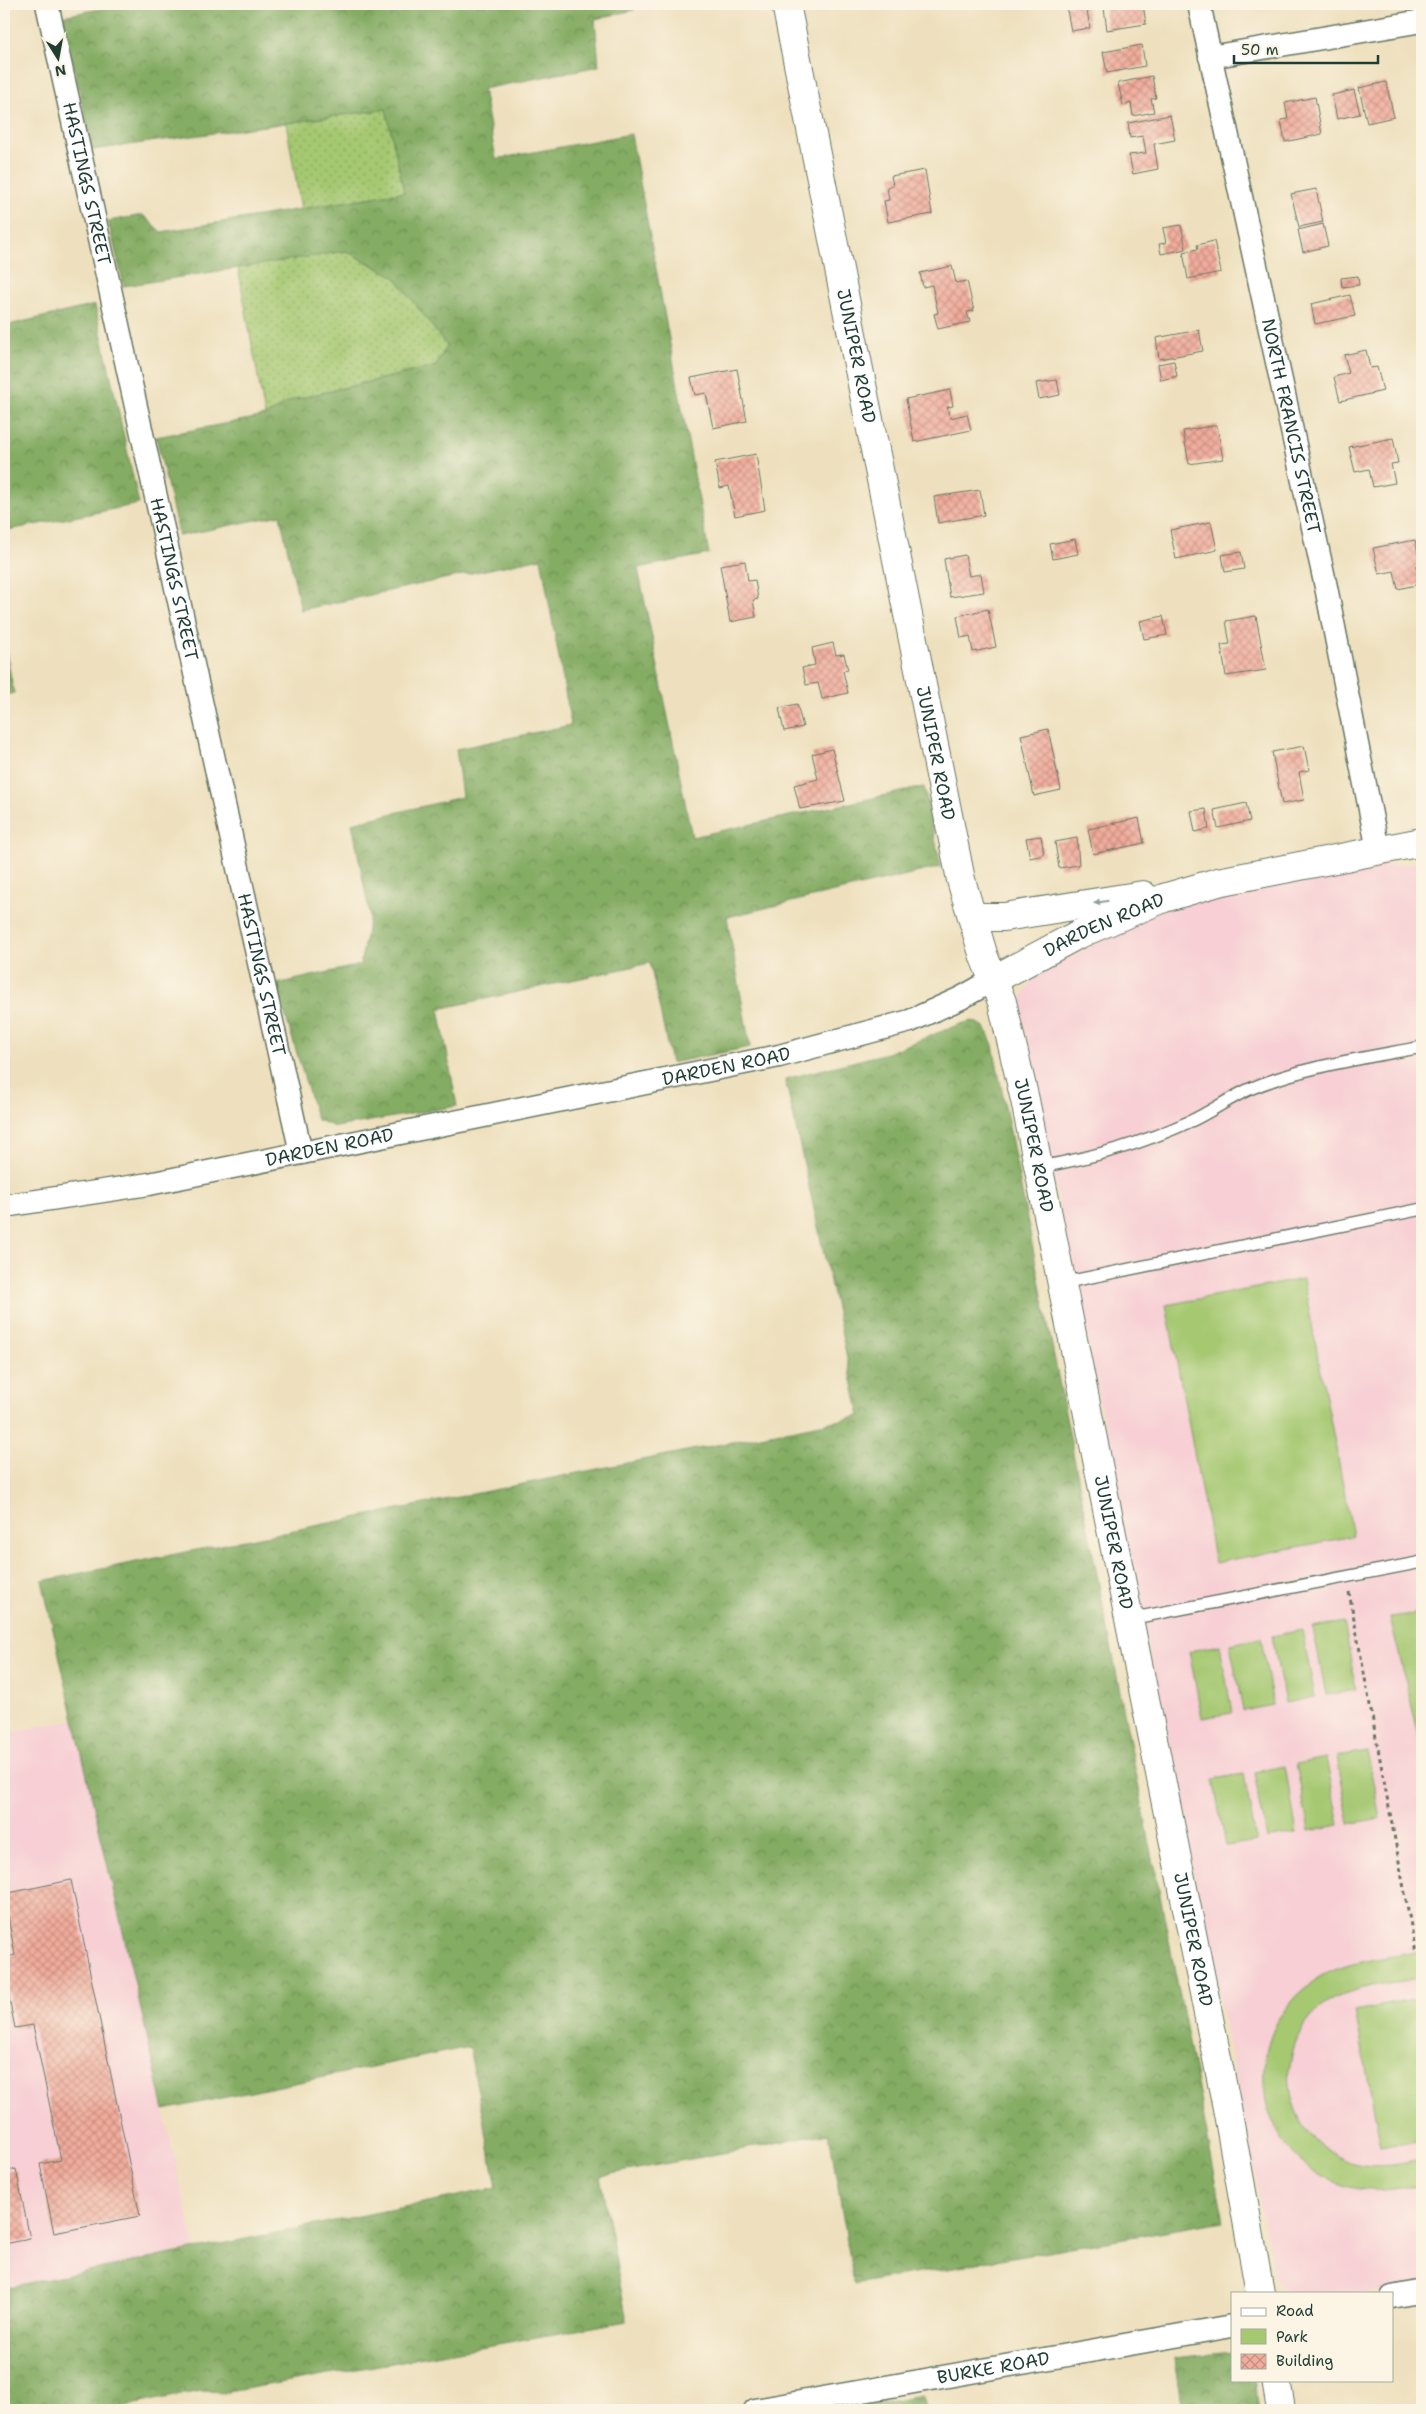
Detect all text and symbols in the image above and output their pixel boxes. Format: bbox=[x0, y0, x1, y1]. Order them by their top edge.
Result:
north arrow bbox=[32, 32, 82, 82]
scale bar bbox=[1234, 32, 1377, 64]
text: 50 m bbox=[1241, 40, 1279, 60]
text: N bbox=[53, 61, 68, 81]
street label: HASTINGS STREET bbox=[57, 100, 116, 267]
street label: JUNIPER ROAD bbox=[831, 287, 881, 425]
street label: NORTH FRANCIS STREET bbox=[1256, 316, 1326, 536]
street label: HASTINGS STREET bbox=[144, 495, 204, 663]
street label: JUNIPER ROAD bbox=[911, 684, 961, 823]
street label: DARDEN ROAD bbox=[1039, 887, 1168, 963]
street label: HASTINGS STREET bbox=[232, 891, 291, 1058]
one-way arrow bbox=[1093, 898, 1109, 906]
street label: DARDEN ROAD bbox=[660, 1041, 793, 1091]
street label: JUNIPER ROAD bbox=[1008, 1076, 1059, 1215]
street label: DARDEN ROAD bbox=[263, 1123, 396, 1172]
street label: JUNIPER ROAD bbox=[1088, 1473, 1139, 1612]
street label: JUNIPER ROAD bbox=[1168, 1870, 1218, 2009]
legend bbox=[1231, 2292, 1394, 2382]
text: Road bbox=[1276, 2301, 1314, 2321]
text: Park bbox=[1276, 2327, 1308, 2347]
street label: BURKE ROAD bbox=[935, 2346, 1052, 2390]
text: Building bbox=[1276, 2351, 1333, 2371]

